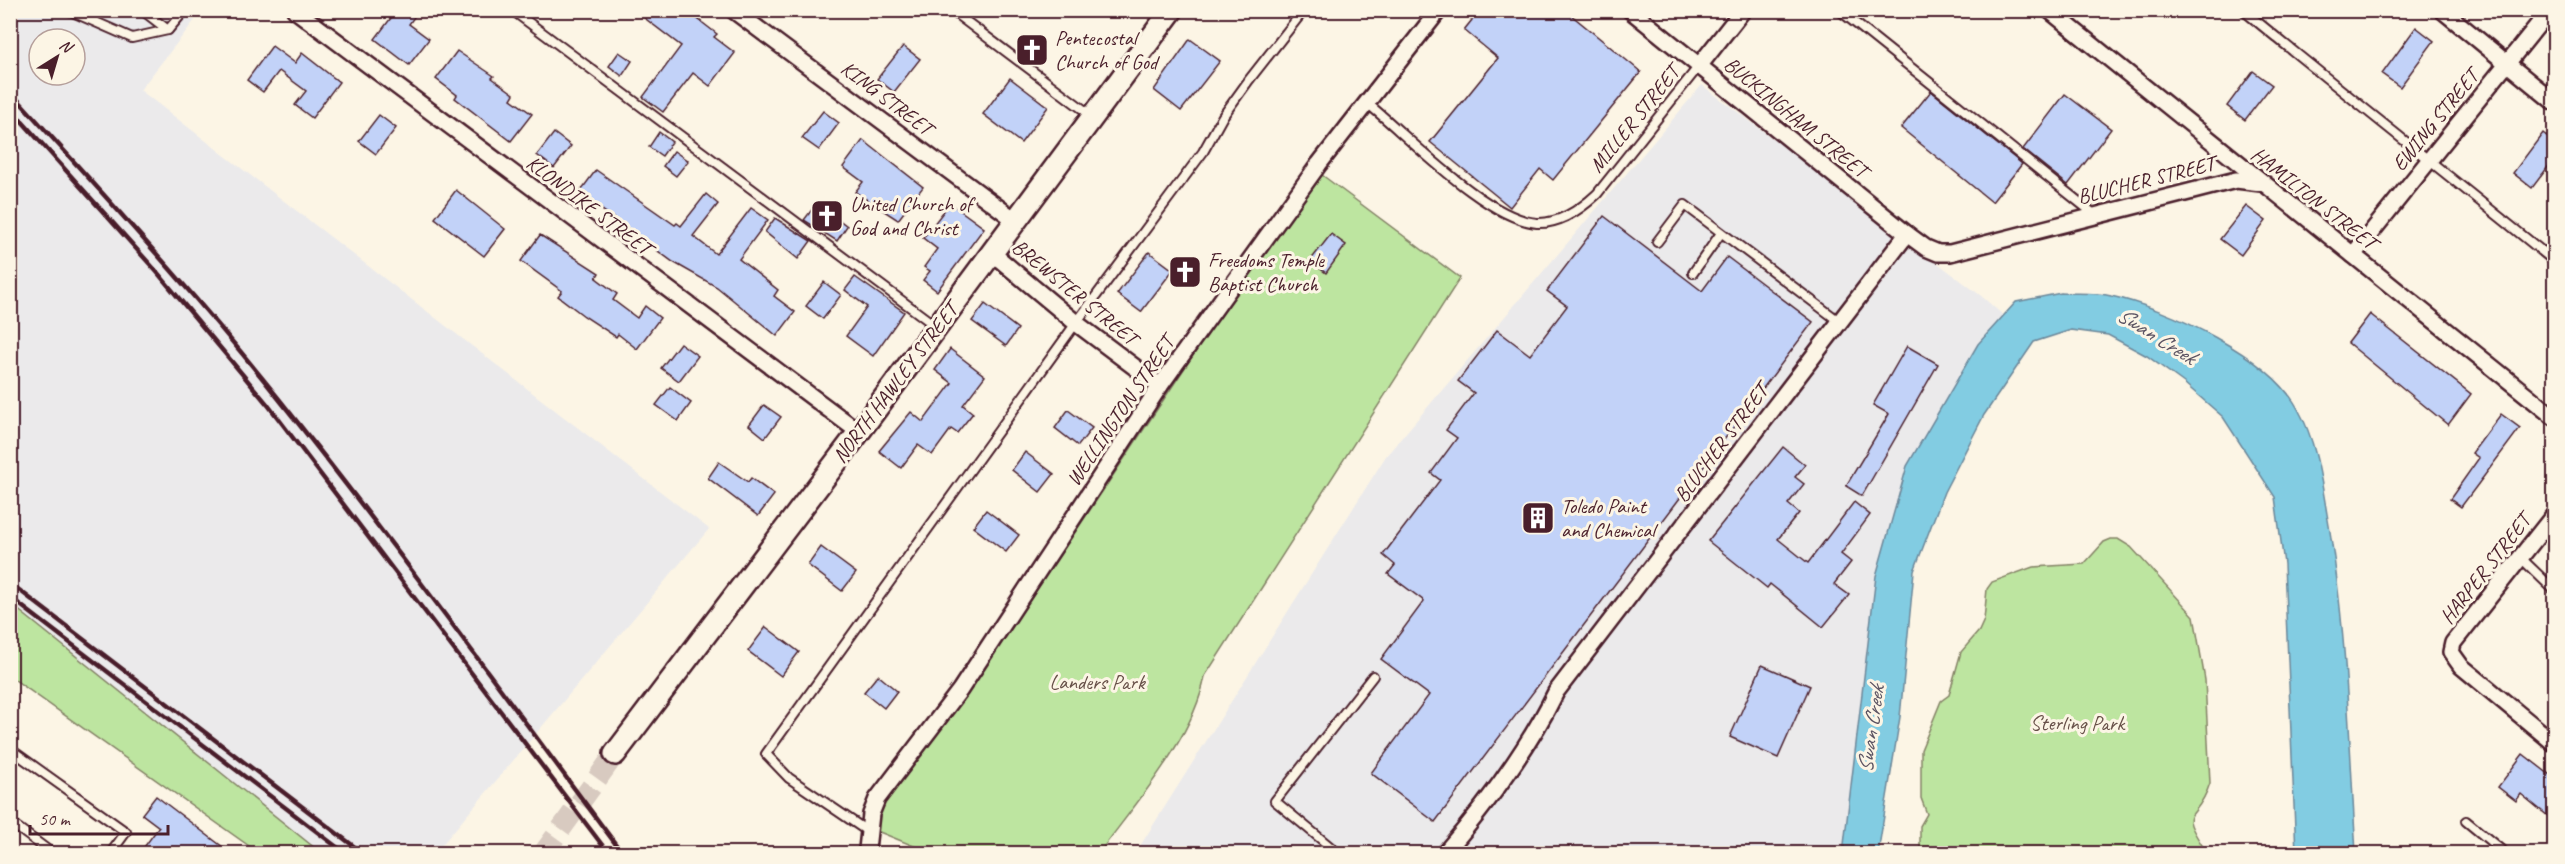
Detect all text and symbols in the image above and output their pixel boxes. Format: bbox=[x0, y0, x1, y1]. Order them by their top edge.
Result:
place label: Pentecostal Church of God bbox=[1055, 25, 1160, 75]
north arrow bbox=[27, 27, 87, 87]
church icon: Pentecostal Church of God bbox=[1014, 32, 1050, 68]
text: N bbox=[55, 35, 78, 59]
street label: BUCKINGHAM STREET bbox=[1719, 51, 1877, 186]
street label: KING STREET bbox=[836, 55, 942, 144]
street label: MILLER STREET bbox=[1583, 56, 1688, 177]
street label: EWING STREET bbox=[2386, 60, 2487, 176]
street label: HAMILTON STREET bbox=[2246, 141, 2386, 258]
street label: KLONDIKE STREET bbox=[521, 149, 661, 264]
street label: BLUCHER STREET bbox=[2075, 149, 2223, 210]
place label: United Church of God and Christ bbox=[850, 191, 976, 241]
church icon: United Church of God and Christ bbox=[809, 198, 845, 234]
street label: BREWSTER STREET bbox=[1007, 233, 1147, 353]
place label: Freedoms Temple Baptist Church bbox=[1208, 247, 1325, 297]
church icon: Freedoms Temple Baptist Church bbox=[1167, 254, 1203, 290]
street label: NORTH HAWLEY STREET bbox=[826, 294, 967, 468]
water label: Swan Creek bbox=[2112, 301, 2204, 373]
street label: WELLINGTON STREET bbox=[1060, 327, 1183, 491]
street label: BLUCHER STREET bbox=[1668, 375, 1777, 507]
place label: Toledo Paint and Chemical bbox=[1561, 493, 1658, 543]
building icon: Toledo Paint and Chemical bbox=[1520, 500, 1556, 536]
street label: HARPER STREET bbox=[2434, 505, 2539, 629]
park label: Landers Park bbox=[1049, 669, 1146, 695]
water label: Swan Creek bbox=[1851, 680, 1891, 774]
park label: Sterling Park bbox=[2030, 710, 2126, 736]
scale bar bbox=[30, 798, 168, 836]
text: 50 m bbox=[39, 808, 72, 830]

